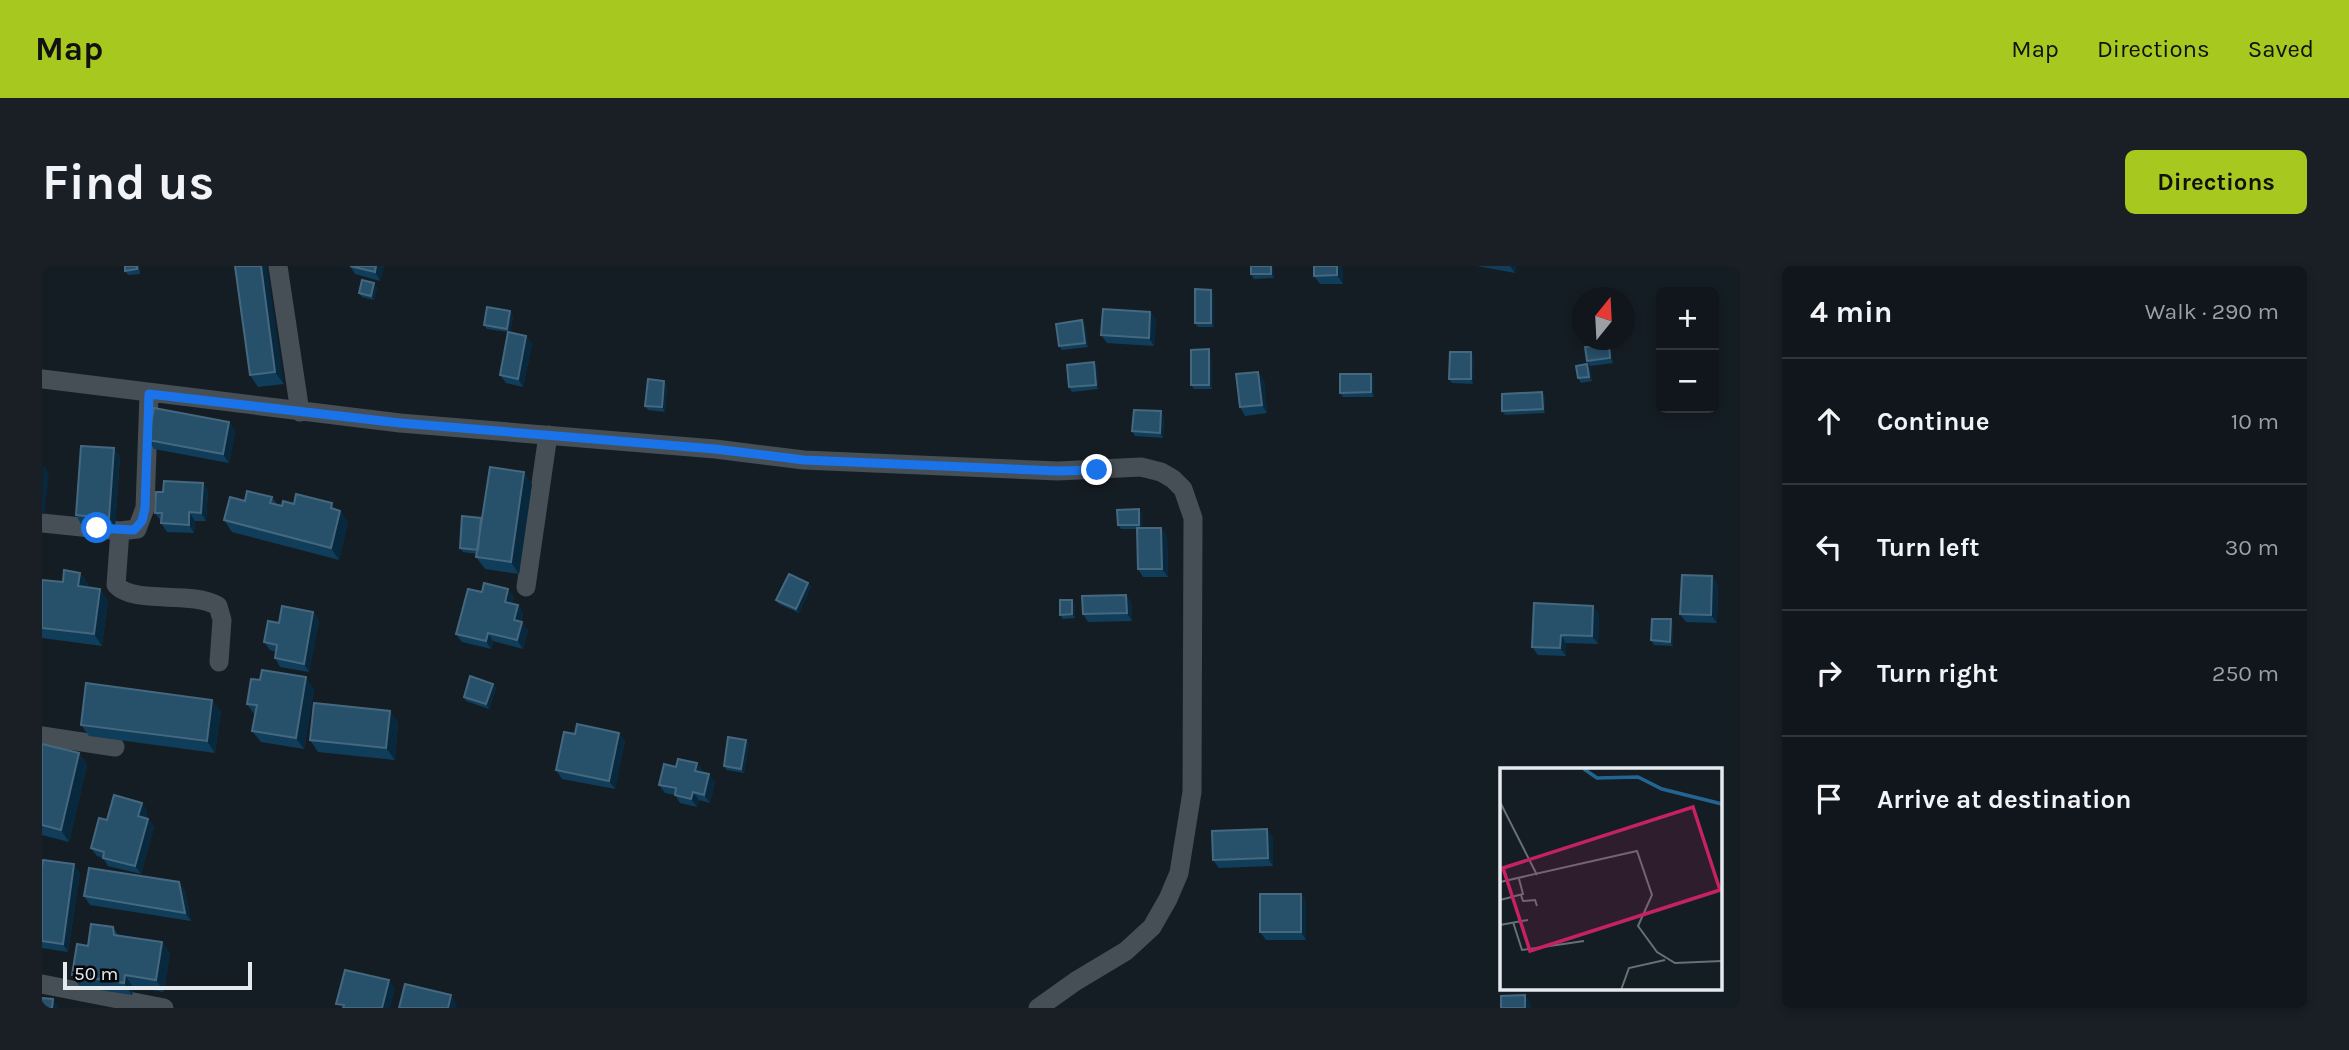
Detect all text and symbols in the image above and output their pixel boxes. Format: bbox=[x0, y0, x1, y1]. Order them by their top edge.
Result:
text: Map bbox=[35, 30, 103, 68]
text: Map bbox=[2011, 35, 2059, 63]
text: Directions bbox=[2097, 35, 2210, 63]
text: Saved bbox=[2248, 35, 2314, 63]
button: Directions bbox=[2125, 150, 2307, 214]
text: Find us bbox=[42, 154, 214, 211]
north arrow bbox=[1572, 287, 1635, 350]
map controls bbox=[1656, 287, 1719, 413]
button: + bbox=[1656, 287, 1719, 350]
text: 4 min bbox=[1810, 294, 1892, 330]
text: Walk · 290 m bbox=[2145, 298, 2279, 325]
button: − bbox=[1656, 350, 1719, 413]
icon: ahead bbox=[1810, 402, 1848, 440]
text: Continue bbox=[1877, 406, 1989, 437]
text: 10 m bbox=[2231, 408, 2279, 435]
route end bbox=[1081, 454, 1112, 485]
route start bbox=[81, 512, 112, 543]
icon: left bbox=[1810, 528, 1848, 566]
text: Turn left bbox=[1877, 532, 1979, 563]
text: 30 m bbox=[2225, 534, 2279, 561]
icon: right bbox=[1810, 654, 1848, 692]
text: Turn right bbox=[1877, 658, 1998, 689]
text: 250 m bbox=[2212, 660, 2279, 687]
inset map bbox=[1500, 768, 1722, 990]
icon: arrive bbox=[1810, 780, 1848, 818]
text: Arrive at destination bbox=[1877, 784, 2131, 815]
scale bar bbox=[63, 959, 252, 991]
text: 50 m bbox=[74, 963, 118, 985]

